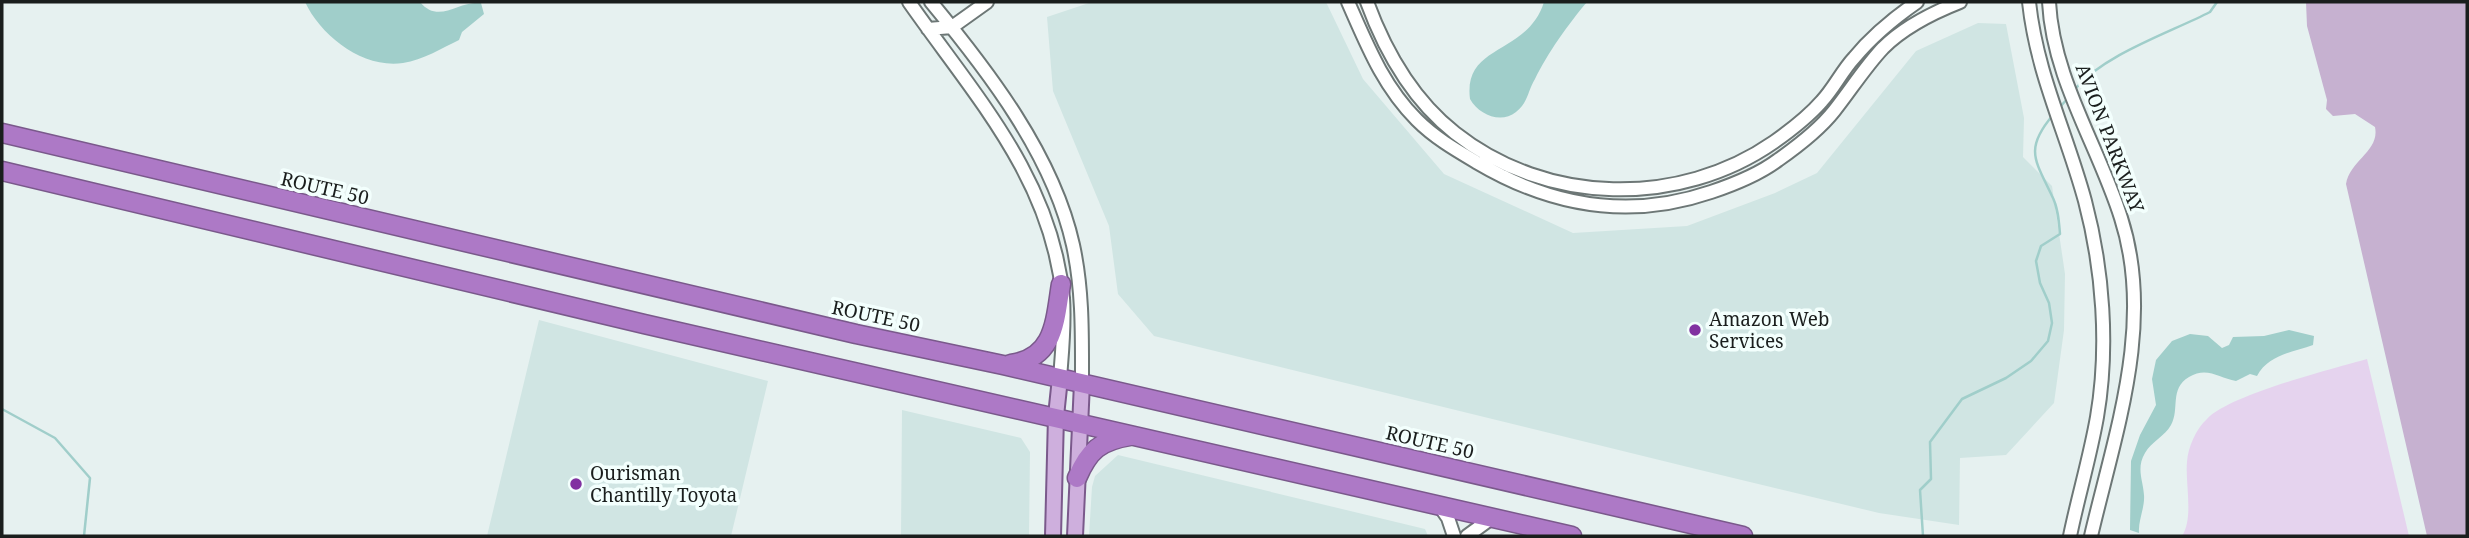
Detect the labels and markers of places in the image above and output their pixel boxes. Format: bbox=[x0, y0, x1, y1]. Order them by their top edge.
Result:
place label: Amazon Web Services bbox=[1709, 306, 1830, 354]
marker: Amazon Web Services bbox=[1687, 322, 1703, 338]
place label: Ourisman Chantilly Toyota bbox=[590, 460, 737, 508]
marker: Ourisman Chantilly Toyota bbox=[568, 476, 584, 492]

